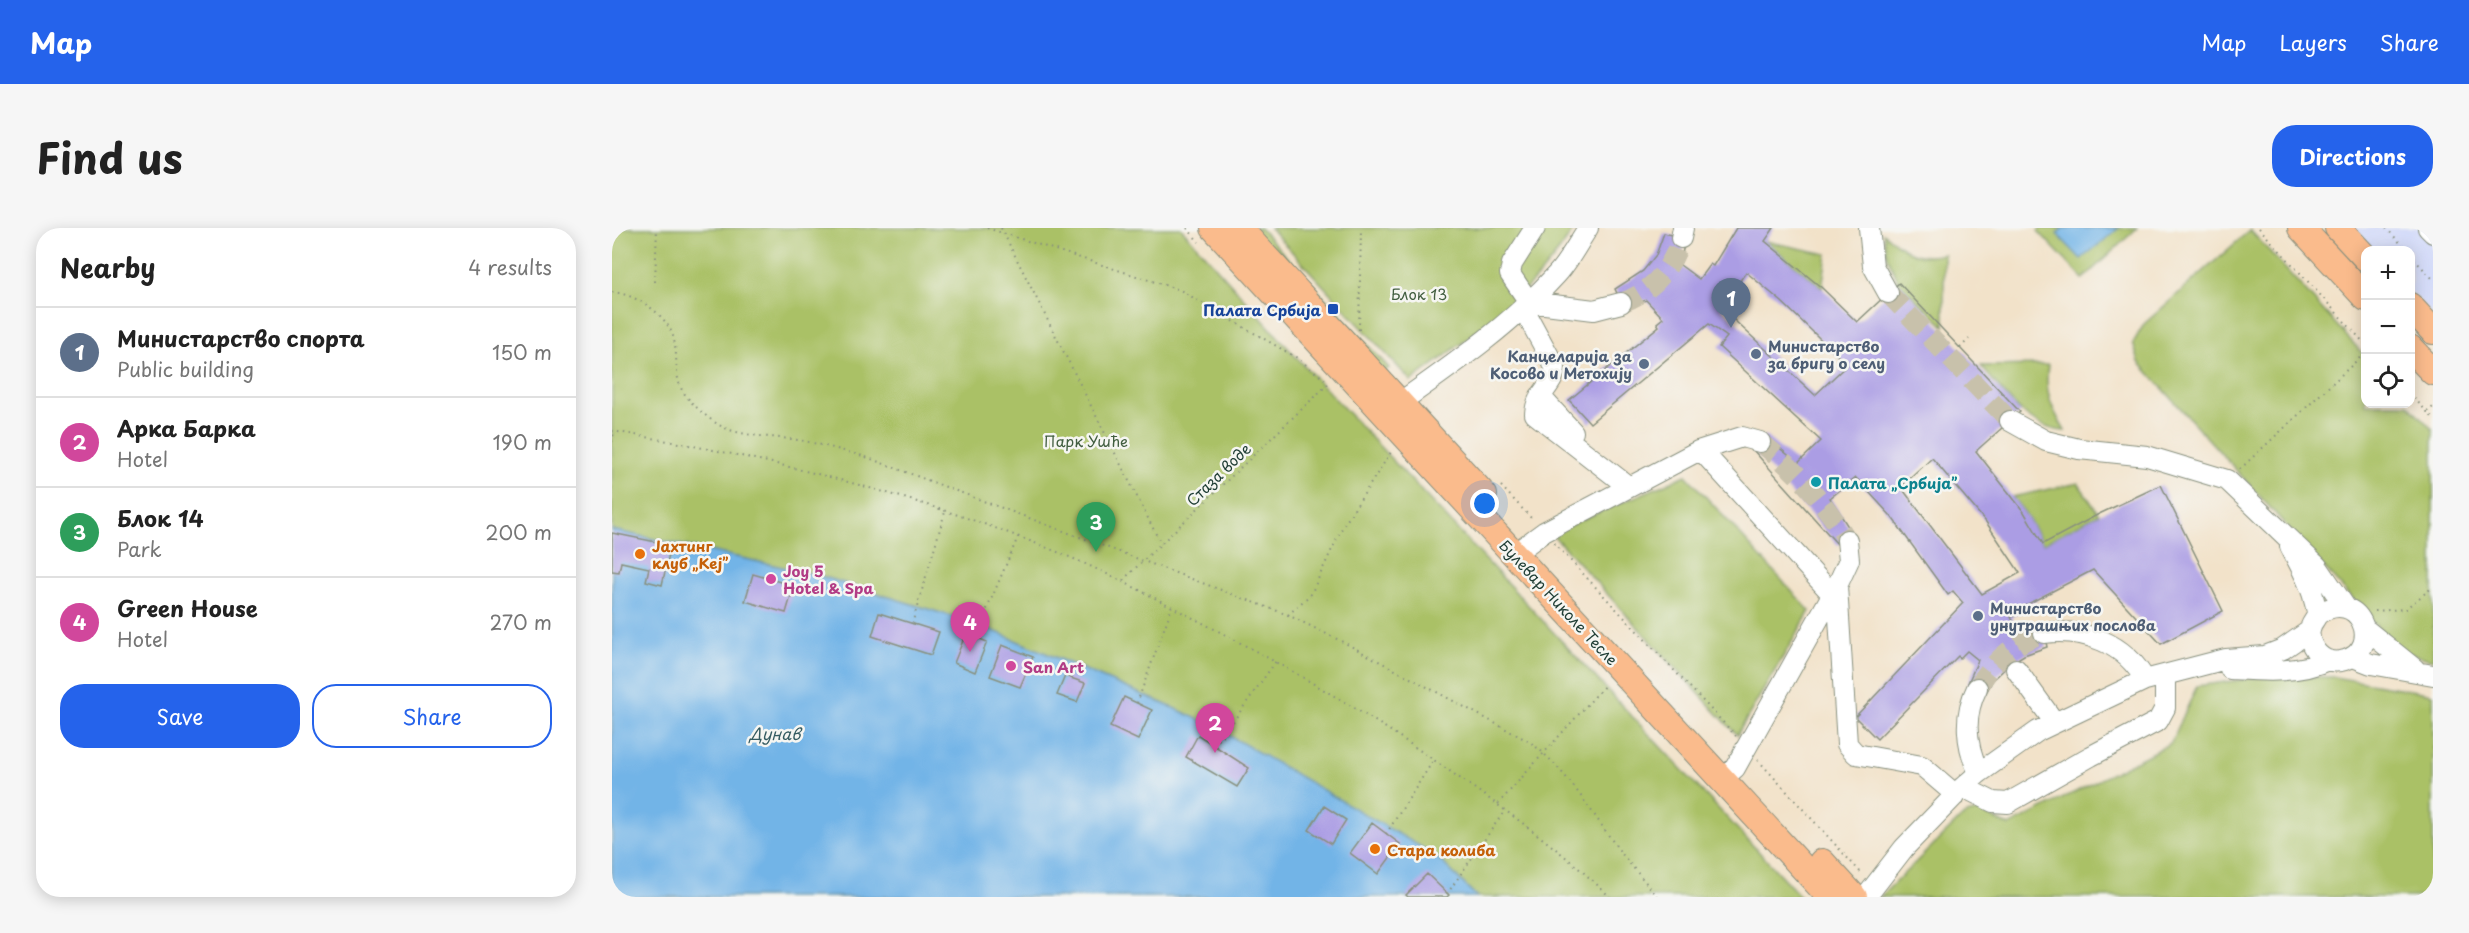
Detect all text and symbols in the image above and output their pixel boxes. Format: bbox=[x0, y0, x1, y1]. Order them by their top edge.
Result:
text: Map bbox=[30, 21, 92, 64]
text: Map bbox=[2202, 26, 2246, 58]
text: Layers bbox=[2279, 26, 2347, 58]
text: Share bbox=[2380, 26, 2439, 58]
text: Find us bbox=[36, 125, 183, 188]
button: Directions bbox=[2272, 125, 2433, 187]
map controls bbox=[2361, 246, 2415, 408]
button: + bbox=[2361, 246, 2415, 300]
text: Nearby bbox=[60, 248, 155, 287]
text: 4 results bbox=[468, 252, 552, 282]
pin: 1 bbox=[1712, 279, 1750, 328]
park label: Блок 13 bbox=[1391, 282, 1447, 305]
place label: Палата Србија bbox=[1203, 298, 1322, 321]
button: − bbox=[2361, 300, 2415, 354]
marker: Палата Србија bbox=[1326, 302, 1340, 316]
text: Министарство спорта bbox=[117, 321, 365, 354]
place label: Министарство за бригу о селу bbox=[1767, 334, 1885, 374]
text: 1 bbox=[75, 337, 84, 367]
text: 150 m bbox=[492, 337, 552, 367]
place label: Канцеларија за Косово и Метохију bbox=[1490, 344, 1632, 384]
marker: Министарство за бригу о селу bbox=[1749, 347, 1763, 361]
text: Public building bbox=[117, 354, 254, 384]
button: locate bbox=[2361, 354, 2415, 408]
marker: Канцеларија за Косово и Метохију bbox=[1637, 357, 1651, 371]
text: Арка Барка bbox=[117, 411, 256, 444]
text: 2 bbox=[72, 427, 87, 457]
text: 190 m bbox=[493, 427, 552, 457]
park label: Парк Ушће bbox=[1044, 429, 1128, 452]
street label: Стаза воде bbox=[1180, 437, 1256, 511]
text: Hotel bbox=[117, 444, 168, 474]
place label: Палата „Србија” bbox=[1828, 471, 1957, 494]
marker: Палата „Србија” bbox=[1809, 475, 1823, 489]
your location bbox=[1470, 489, 1499, 518]
text: Блок 14 bbox=[117, 501, 204, 534]
pin: 3 bbox=[1076, 502, 1116, 552]
text: 3 bbox=[73, 517, 86, 547]
text: 200 m bbox=[485, 517, 552, 547]
text: Park bbox=[117, 534, 162, 564]
place label: Јахтинг клуб „Кеј” bbox=[652, 534, 728, 574]
street label: Булевар Николе Тесле bbox=[1494, 534, 1624, 670]
marker: Јахтинг клуб „Кеј” bbox=[633, 547, 647, 561]
place label: Joy 5 Hotel & Spa bbox=[783, 559, 874, 599]
marker: Joy 5 Hotel & Spa bbox=[764, 572, 778, 586]
text: Green House bbox=[117, 591, 258, 624]
place label: Министарство унутрашњих послова bbox=[1990, 596, 2156, 636]
pin: 4 bbox=[950, 602, 990, 652]
text: 4 bbox=[73, 607, 86, 637]
text: 270 m bbox=[489, 607, 552, 637]
marker: Министарство унутрашњих послова bbox=[1971, 609, 1985, 623]
text: Hotel bbox=[117, 624, 168, 654]
place label: San Art bbox=[1023, 655, 1084, 678]
marker: San Art bbox=[1004, 659, 1018, 673]
button: Save bbox=[60, 684, 300, 748]
button: Share bbox=[312, 684, 552, 748]
pin: 2 bbox=[1196, 704, 1234, 753]
water label: Дунав bbox=[747, 721, 803, 745]
place label: Стара колиба bbox=[1387, 838, 1496, 861]
marker: Стара колиба bbox=[1368, 842, 1382, 856]

